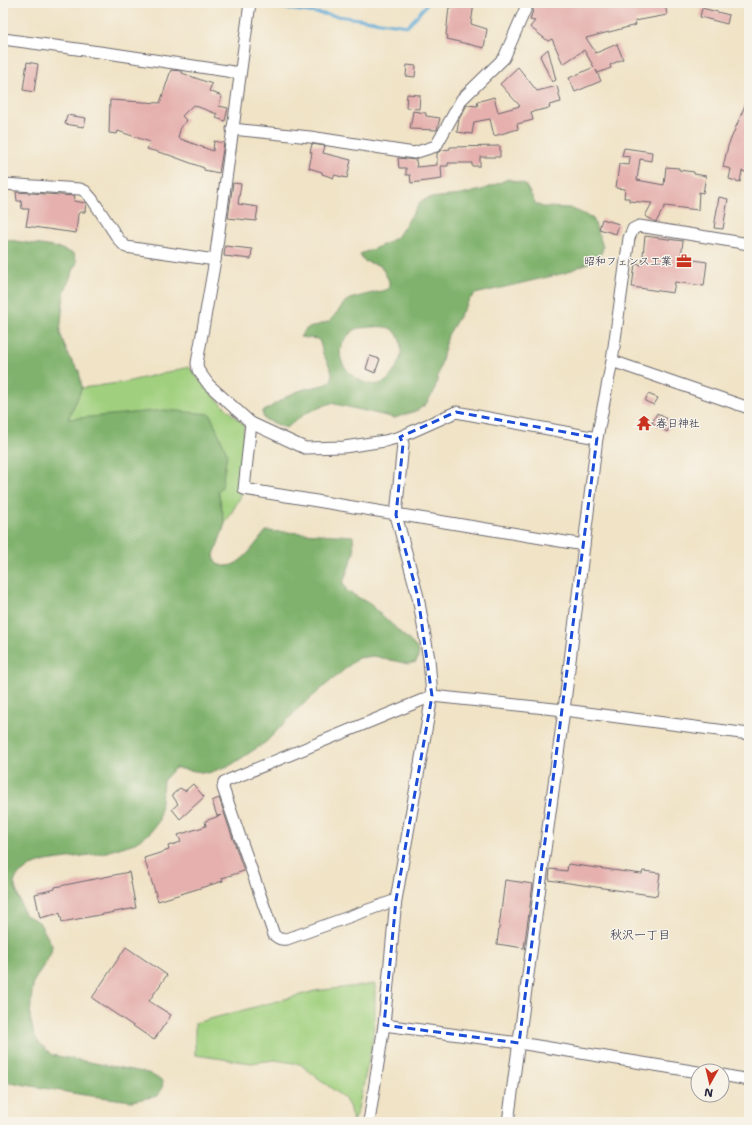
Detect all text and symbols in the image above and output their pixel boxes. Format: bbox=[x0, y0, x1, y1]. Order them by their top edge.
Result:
office icon: 昭和フェンス工業 bbox=[675, 252, 693, 270]
place label: 昭和フェンス工業 bbox=[584, 254, 672, 269]
temple icon: 春日神社 bbox=[635, 414, 653, 432]
place label: 春日神社 bbox=[656, 416, 700, 431]
district label: 秋沢一丁目 bbox=[610, 927, 670, 943]
north arrow bbox=[690, 1063, 730, 1103]
text: N bbox=[703, 1084, 714, 1100]

